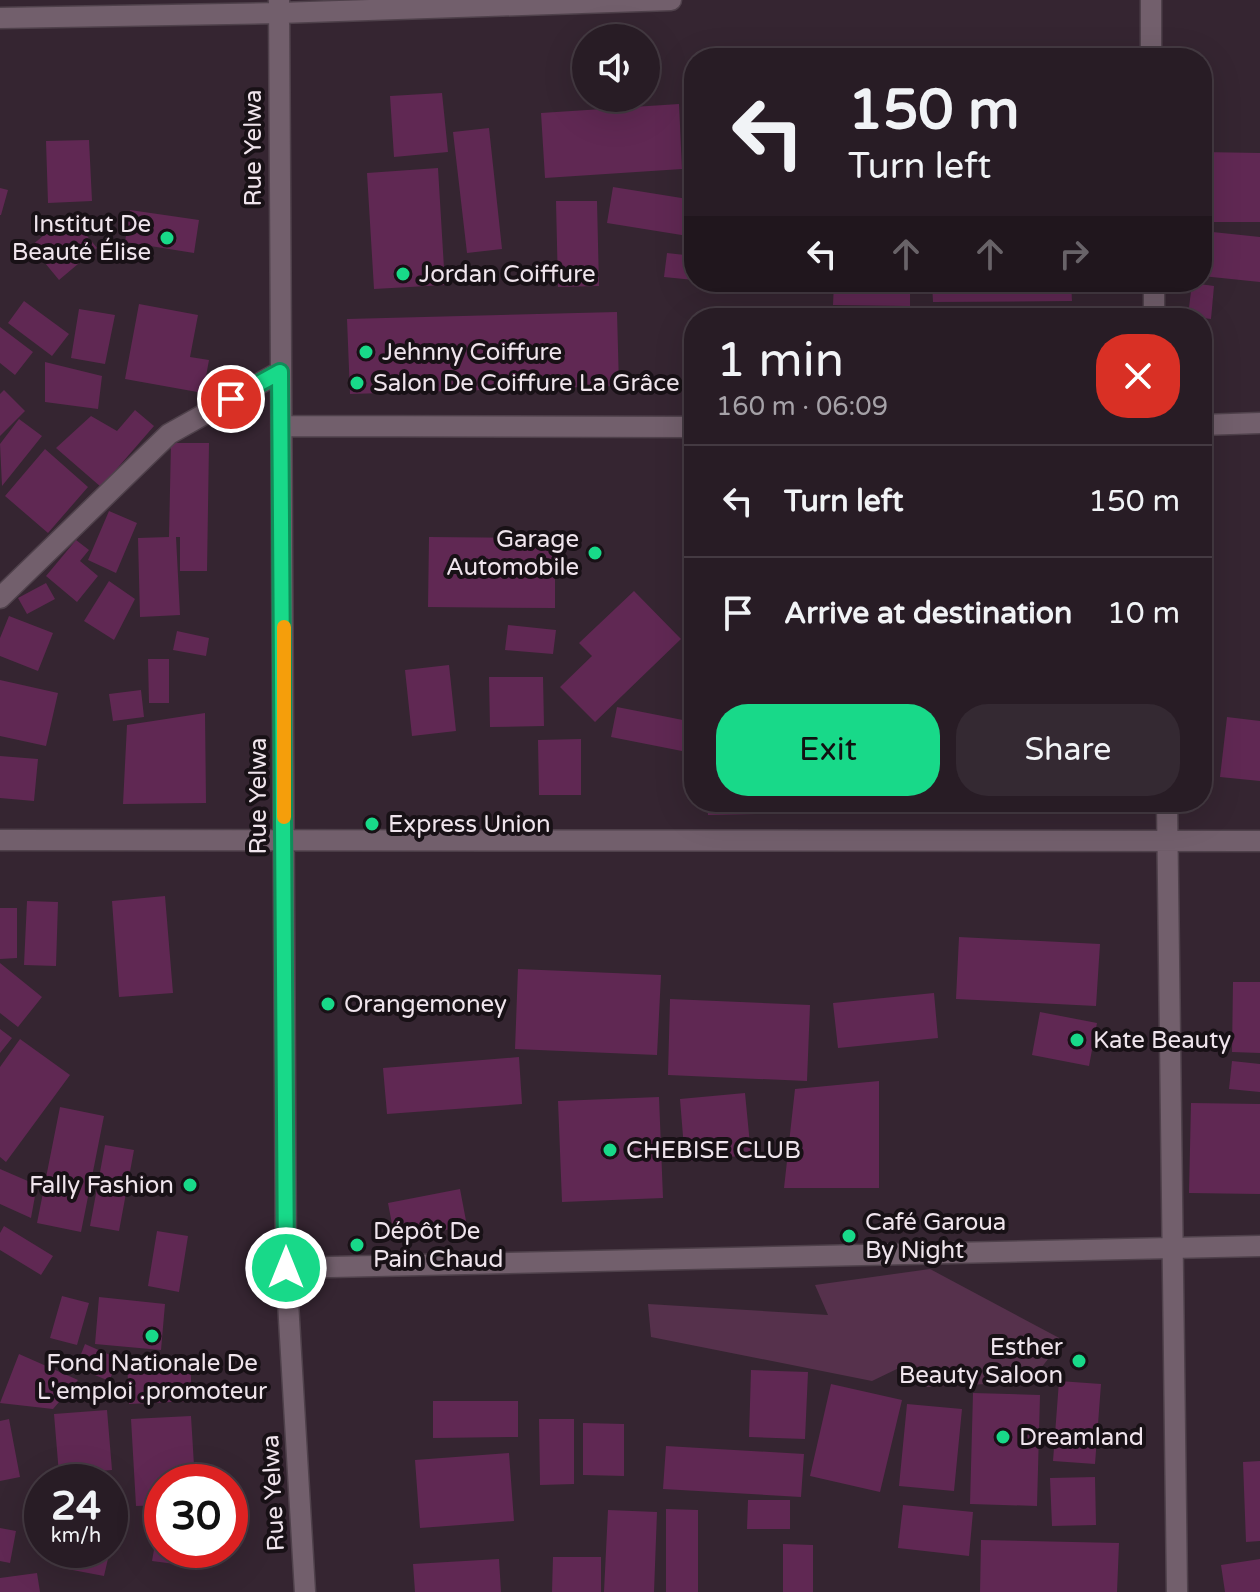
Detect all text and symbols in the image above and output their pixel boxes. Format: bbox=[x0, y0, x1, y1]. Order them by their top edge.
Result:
map controls bbox=[572, 24, 660, 112]
button: sound bbox=[572, 24, 660, 112]
text: 150 m bbox=[848, 77, 1019, 144]
icon: left bbox=[716, 80, 820, 184]
street label: Rue Yelwa bbox=[239, 90, 268, 206]
text: Turn left bbox=[848, 145, 991, 188]
place label: Institut De Beauté Élise bbox=[12, 210, 151, 267]
marker: Institut De Beauté Élise bbox=[158, 229, 176, 247]
icon: left bbox=[800, 232, 844, 276]
icon: ahead bbox=[884, 232, 928, 276]
icon: ahead bbox=[968, 232, 1012, 276]
icon: right bbox=[1052, 232, 1096, 276]
place label: Jordan Coiffure bbox=[419, 260, 596, 289]
marker: Jordan Coiffure bbox=[394, 265, 412, 283]
text: 1 min bbox=[716, 332, 844, 390]
button: close bbox=[1096, 334, 1180, 418]
place label: Jehnny Coiffure bbox=[382, 338, 562, 367]
marker: Jehnny Coiffure bbox=[357, 343, 375, 361]
pin bbox=[197, 365, 265, 433]
place label: Salon De Coiffure La Grâce bbox=[373, 369, 679, 398]
marker: Salon De Coiffure La Grâce bbox=[348, 374, 366, 392]
icon: arrive bbox=[209, 377, 253, 421]
text: 160 m · 06:09 bbox=[716, 391, 888, 422]
icon: left bbox=[716, 479, 760, 523]
text: Turn left bbox=[784, 483, 903, 520]
text: 150 m bbox=[1088, 483, 1180, 520]
place label: Garage Automobile bbox=[446, 525, 579, 582]
marker: Garage Automobile bbox=[586, 544, 604, 562]
icon: arrive bbox=[716, 591, 760, 635]
text: Arrive at destination bbox=[784, 595, 1072, 632]
text: 10 m bbox=[1107, 595, 1180, 632]
button: Exit bbox=[716, 704, 940, 796]
button: Share bbox=[956, 704, 1180, 796]
street label: Rue Yelwa bbox=[244, 738, 273, 854]
place label: Express Union bbox=[388, 810, 551, 839]
marker: Express Union bbox=[363, 815, 381, 833]
place label: Orangemoney bbox=[344, 990, 507, 1019]
marker: Orangemoney bbox=[319, 995, 337, 1013]
place label: Kate Beauty bbox=[1093, 1026, 1231, 1055]
marker: Kate Beauty bbox=[1068, 1031, 1086, 1049]
place label: CHEBISE CLUB bbox=[626, 1136, 801, 1165]
marker: CHEBISE CLUB bbox=[601, 1141, 619, 1159]
place label: Fally Fashion bbox=[29, 1171, 174, 1200]
marker: Fally Fashion bbox=[181, 1176, 199, 1194]
place label: Café Garoua By Night bbox=[865, 1208, 1006, 1265]
place label: Dépôt De Pain Chaud bbox=[373, 1217, 503, 1274]
position arrow bbox=[244, 1226, 328, 1310]
marker: Café Garoua By Night bbox=[840, 1227, 858, 1245]
marker: Dépôt De Pain Chaud bbox=[348, 1236, 366, 1254]
marker: Fond Nationale De L'emploi .promoteur bbox=[143, 1327, 161, 1345]
place label: Esther Beauty Saloon bbox=[899, 1333, 1064, 1390]
place label: Fond Nationale De L'emploi .promoteur bbox=[37, 1349, 268, 1406]
marker: Esther Beauty Saloon bbox=[1070, 1352, 1088, 1370]
place label: Dreamland bbox=[1019, 1423, 1144, 1452]
marker: Dreamland bbox=[994, 1428, 1012, 1446]
street label: Rue Yelwa bbox=[256, 1434, 291, 1552]
speed limit sign: 30 bbox=[144, 1464, 248, 1568]
text: 24 bbox=[51, 1482, 101, 1530]
text: km/h bbox=[51, 1524, 101, 1548]

